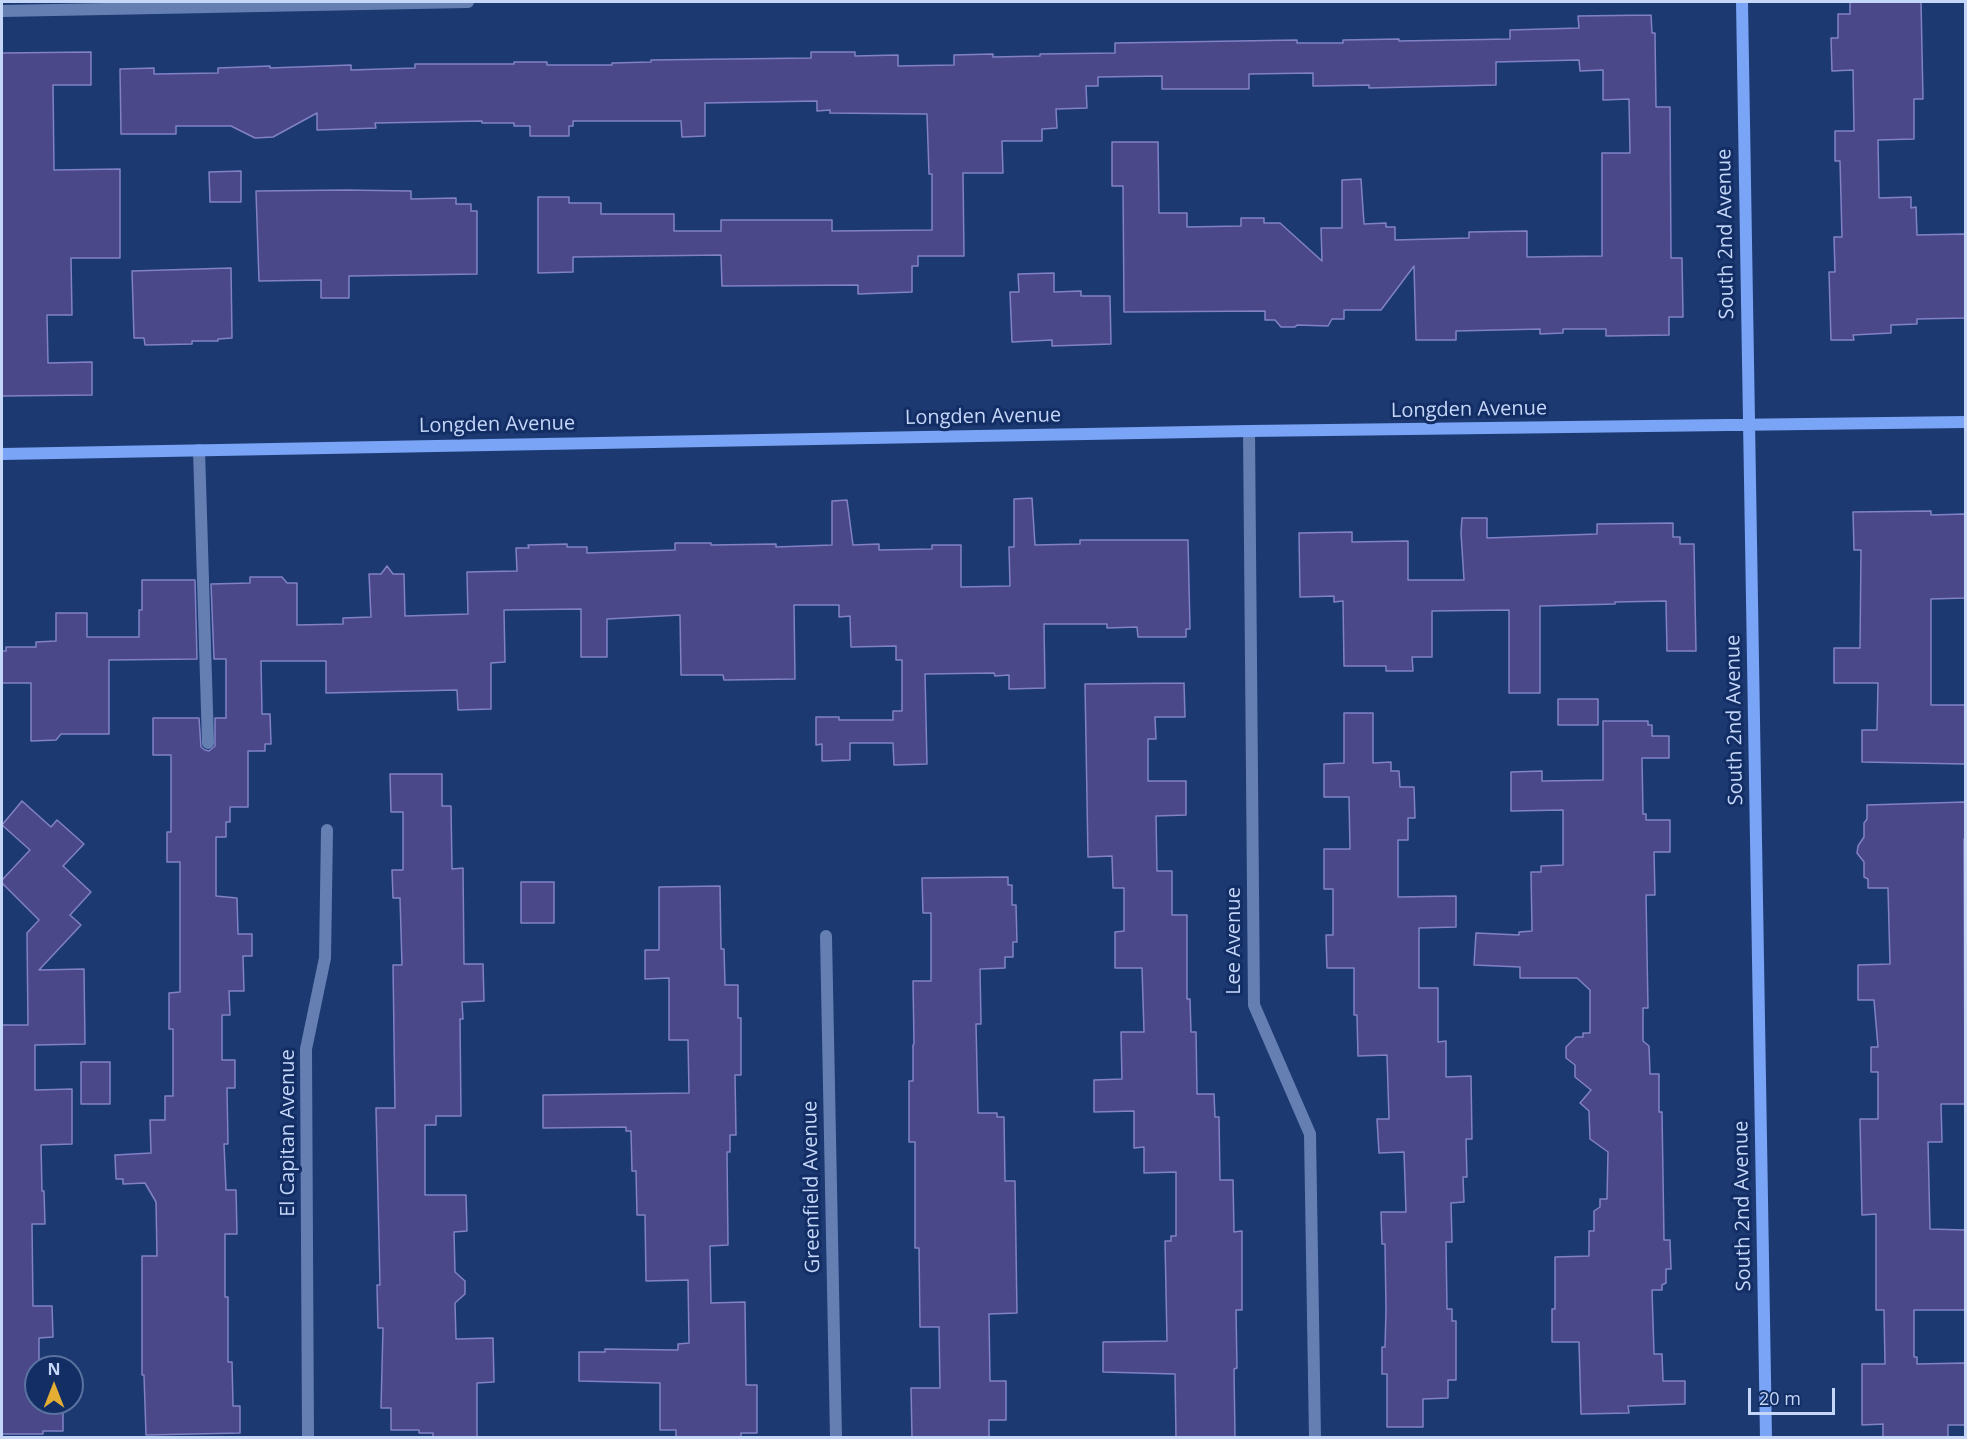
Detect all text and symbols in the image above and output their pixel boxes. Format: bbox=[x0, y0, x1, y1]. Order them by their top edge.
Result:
street label: South 2nd Avenue bbox=[1713, 148, 1739, 320]
street label: Longden Avenue bbox=[1391, 397, 1547, 423]
street label: Longden Avenue bbox=[905, 404, 1061, 430]
street label: Longden Avenue bbox=[419, 412, 575, 438]
street label: South 2nd Avenue bbox=[1722, 634, 1748, 806]
street label: Lee Avenue bbox=[1222, 887, 1246, 995]
street label: El Capitan Avenue bbox=[276, 1049, 300, 1217]
street label: Greenfield Avenue bbox=[798, 1101, 826, 1273]
street label: South 2nd Avenue bbox=[1730, 1120, 1756, 1292]
north arrow bbox=[24, 1355, 84, 1415]
text: N bbox=[47, 1358, 61, 1380]
scale bar bbox=[1751, 1376, 1838, 1414]
text: 20 m bbox=[1759, 1386, 1801, 1410]

